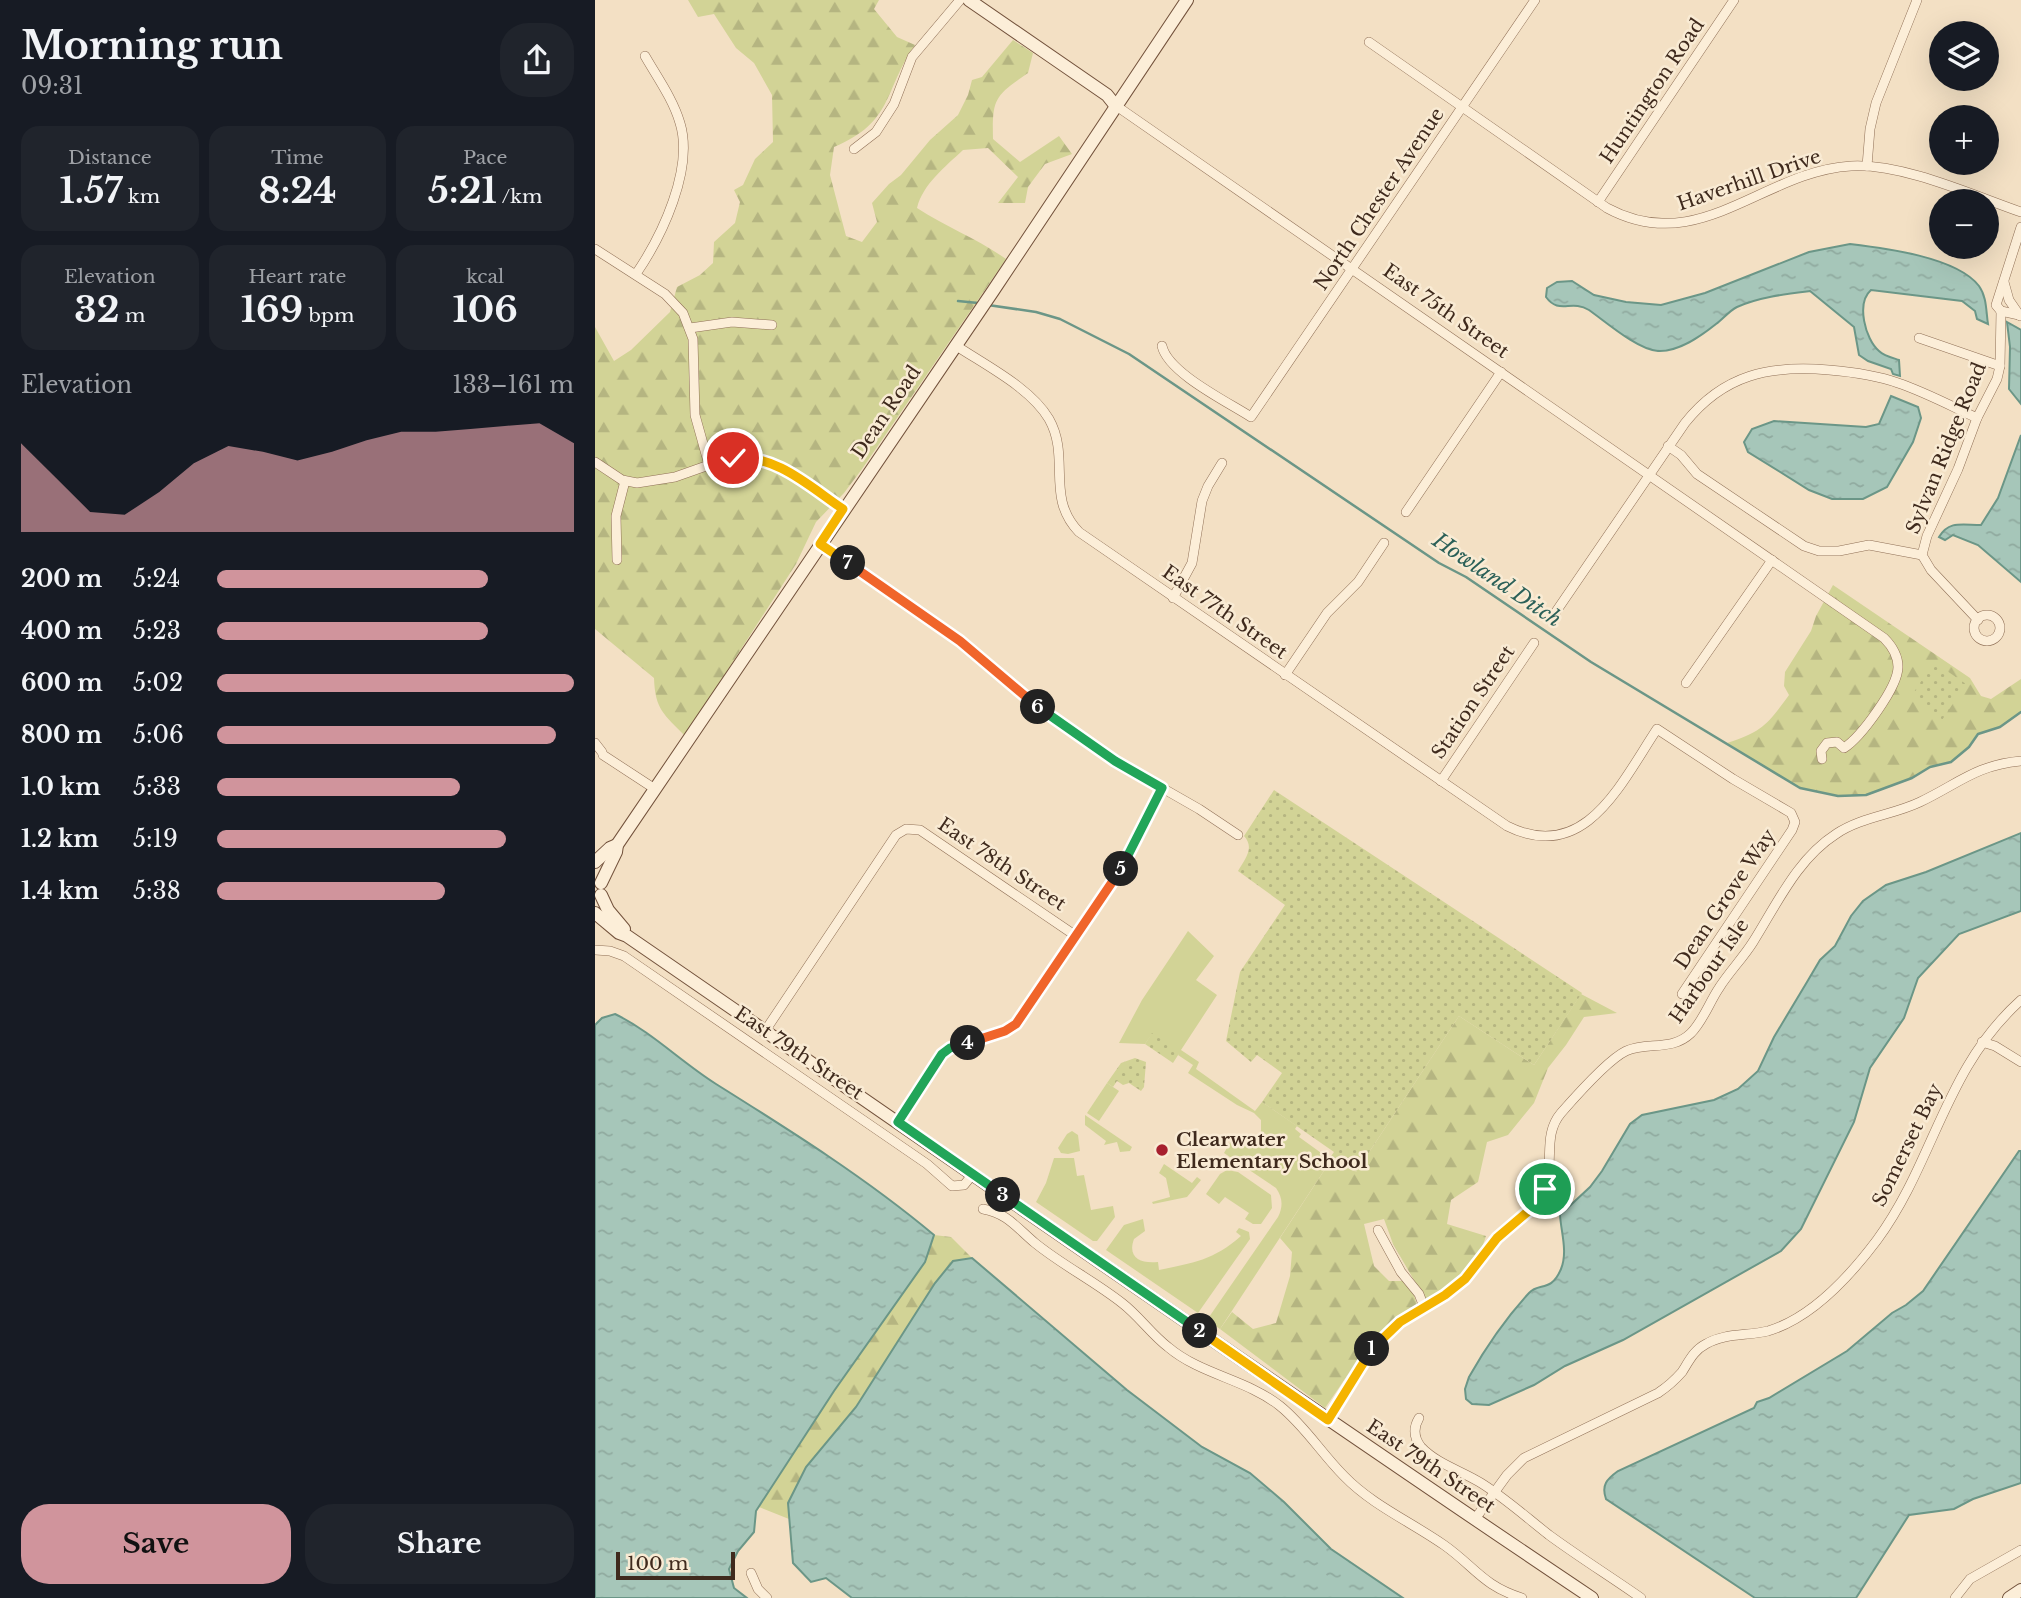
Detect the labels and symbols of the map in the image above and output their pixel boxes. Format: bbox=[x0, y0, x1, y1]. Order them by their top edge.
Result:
street label: Huntington Road bbox=[1595, 14, 1709, 168]
street label: North Chester Avenue bbox=[1309, 103, 1449, 295]
street label: Haverhill Drive bbox=[1674, 145, 1824, 215]
street label: East 75th Street bbox=[1379, 259, 1514, 363]
street label: Sylvan Ridge Road bbox=[1901, 359, 1991, 537]
street label: Dean Road bbox=[846, 361, 926, 463]
pin bbox=[703, 428, 763, 488]
water label: Howland Ditch bbox=[1427, 527, 1566, 633]
pin: 7 bbox=[831, 546, 865, 580]
street label: East 77th Street bbox=[1158, 560, 1293, 664]
street label: Station Street bbox=[1427, 640, 1520, 763]
pin: 6 bbox=[1021, 690, 1055, 724]
street label: East 78th Street bbox=[934, 813, 1071, 916]
street label: Dean Grove Way bbox=[1670, 825, 1780, 973]
pin: 5 bbox=[1103, 852, 1139, 886]
street label: Harbour Isle bbox=[1665, 914, 1753, 1028]
street label: East 79th Street bbox=[730, 1001, 868, 1105]
pin: 4 bbox=[951, 1026, 985, 1060]
street label: Somerset Bay bbox=[1867, 1080, 1947, 1210]
place label: Clearwater Elementary School bbox=[1176, 1128, 1368, 1173]
marker: Clearwater Elementary School bbox=[1154, 1142, 1170, 1158]
pin bbox=[1515, 1159, 1575, 1219]
pin: 3 bbox=[985, 1178, 1021, 1212]
pin: 2 bbox=[1183, 1314, 1217, 1348]
pin: 1 bbox=[1355, 1332, 1389, 1366]
street label: East 79th Street bbox=[1362, 1414, 1500, 1518]
scale bar bbox=[616, 1549, 735, 1581]

